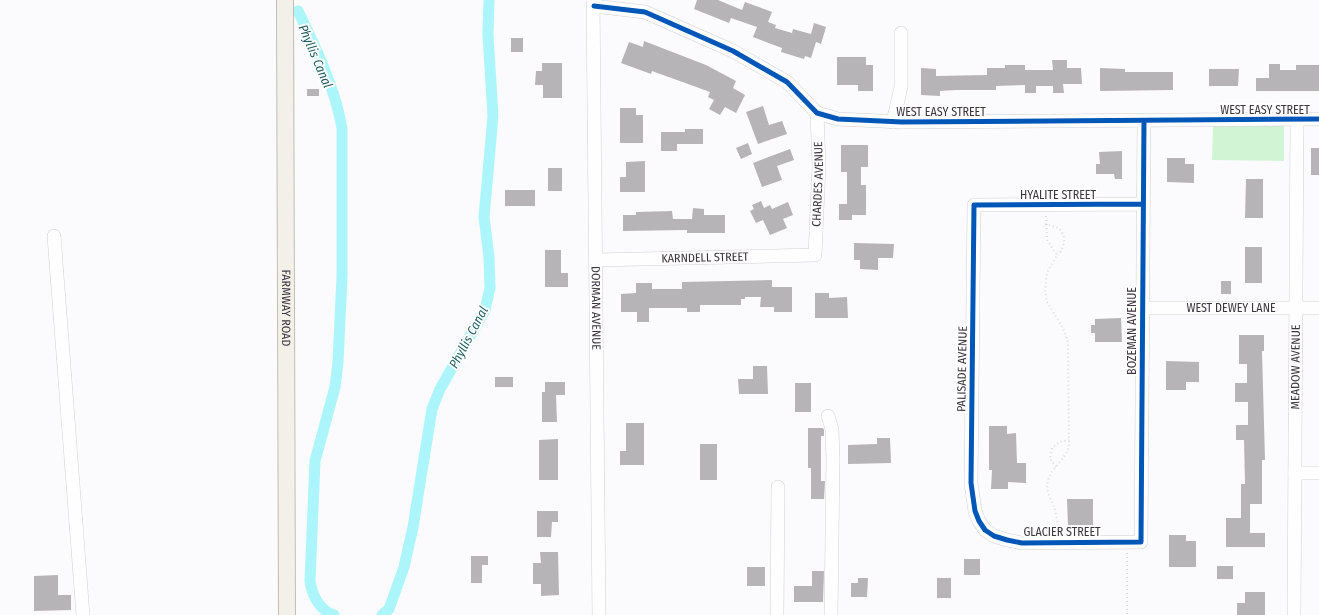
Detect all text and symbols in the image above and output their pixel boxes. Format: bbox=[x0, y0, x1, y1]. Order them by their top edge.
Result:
water label: Phyllis Canal bbox=[295, 22, 336, 91]
street label: WEST EASY STREET bbox=[1220, 103, 1310, 117]
street label: WEST EASY STREET bbox=[896, 105, 986, 119]
street label: CHARDES AVENUE bbox=[809, 141, 826, 227]
street label: HYALITE STREET bbox=[1020, 188, 1096, 202]
street label: KARNDELL STREET bbox=[661, 250, 749, 266]
street label: DORMAN AVENUE bbox=[589, 266, 603, 350]
street label: FARMWAY ROAD bbox=[279, 270, 293, 346]
street label: BOZEMAN AVENUE bbox=[1125, 287, 1139, 375]
street label: WEST DEWEY LANE bbox=[1186, 301, 1276, 315]
water label: Phyllis Canal bbox=[446, 303, 491, 371]
street label: MEADOW AVENUE bbox=[1288, 324, 1303, 409]
street label: PALISADE AVENUE bbox=[954, 326, 970, 412]
street label: GLACIER STREET bbox=[1023, 525, 1101, 539]

